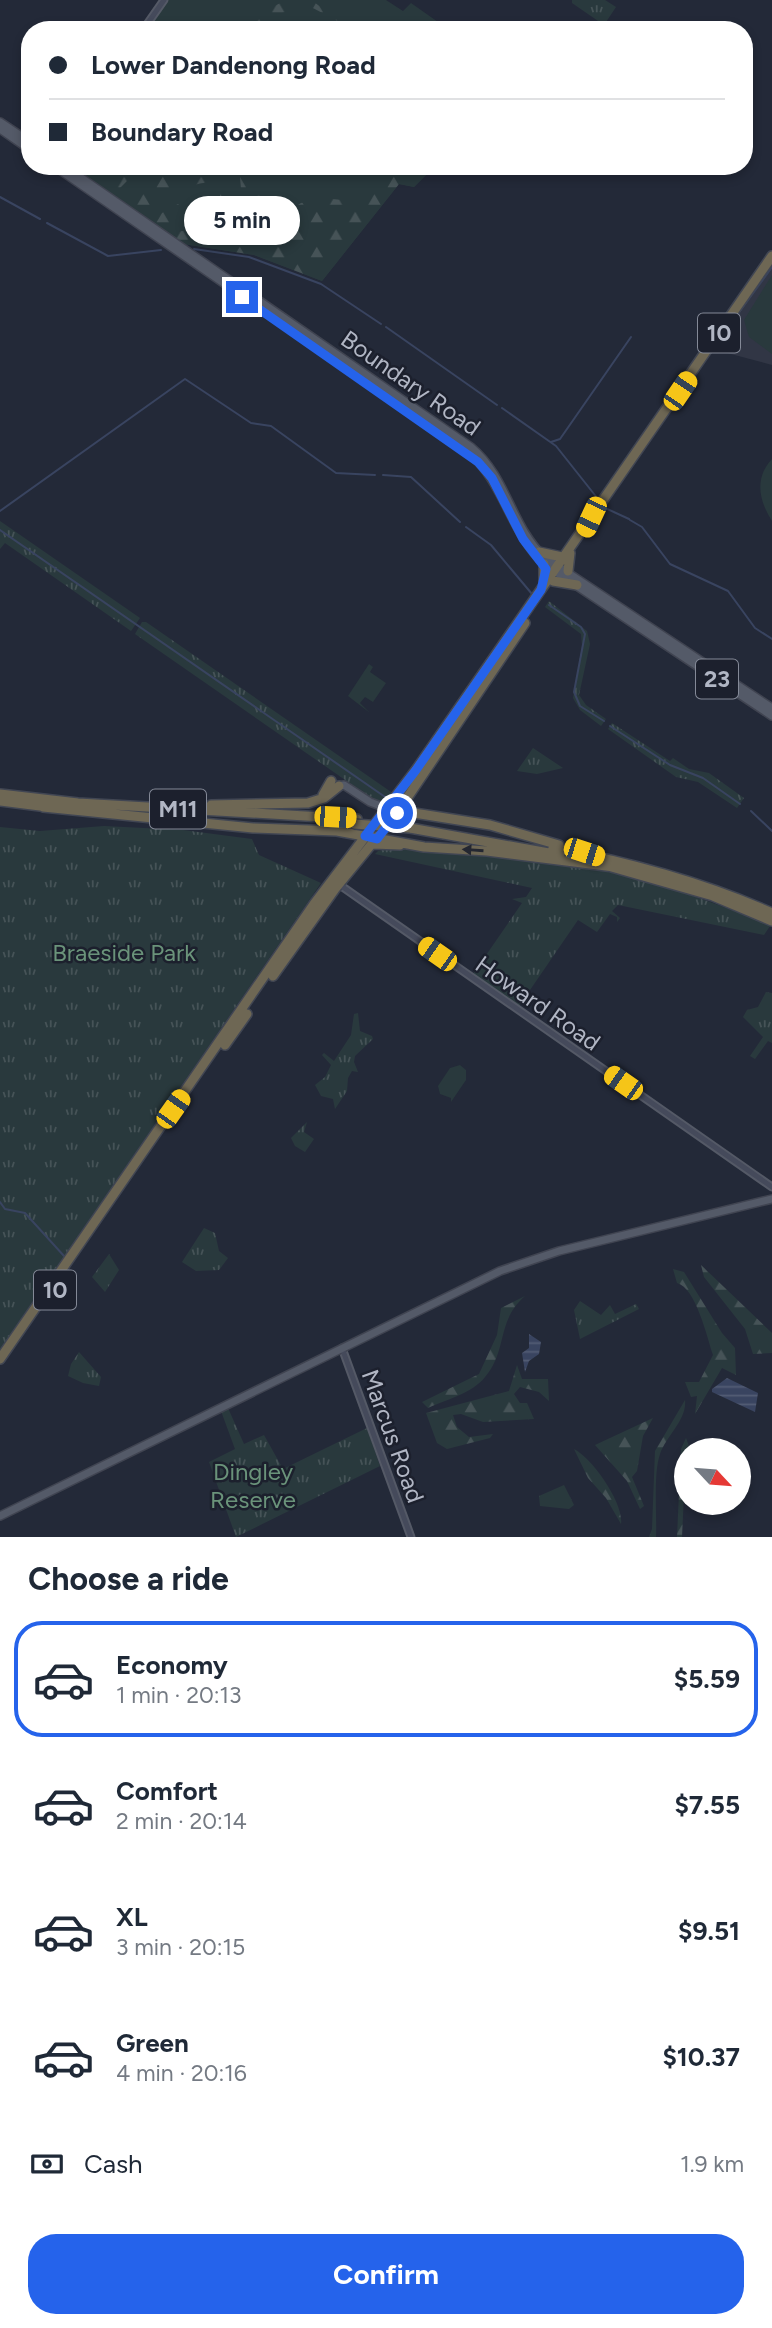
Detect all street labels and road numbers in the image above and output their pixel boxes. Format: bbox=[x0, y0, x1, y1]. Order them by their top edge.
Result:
road number: 10 bbox=[698, 314, 740, 352]
street label: Boundary Road bbox=[336, 324, 486, 442]
road number: 23 bbox=[696, 660, 738, 698]
road number: M11 bbox=[150, 790, 206, 828]
street label: Howard Road bbox=[470, 949, 606, 1057]
road number: 10 bbox=[34, 1270, 76, 1310]
street label: Marcus Road bbox=[356, 1366, 430, 1506]

